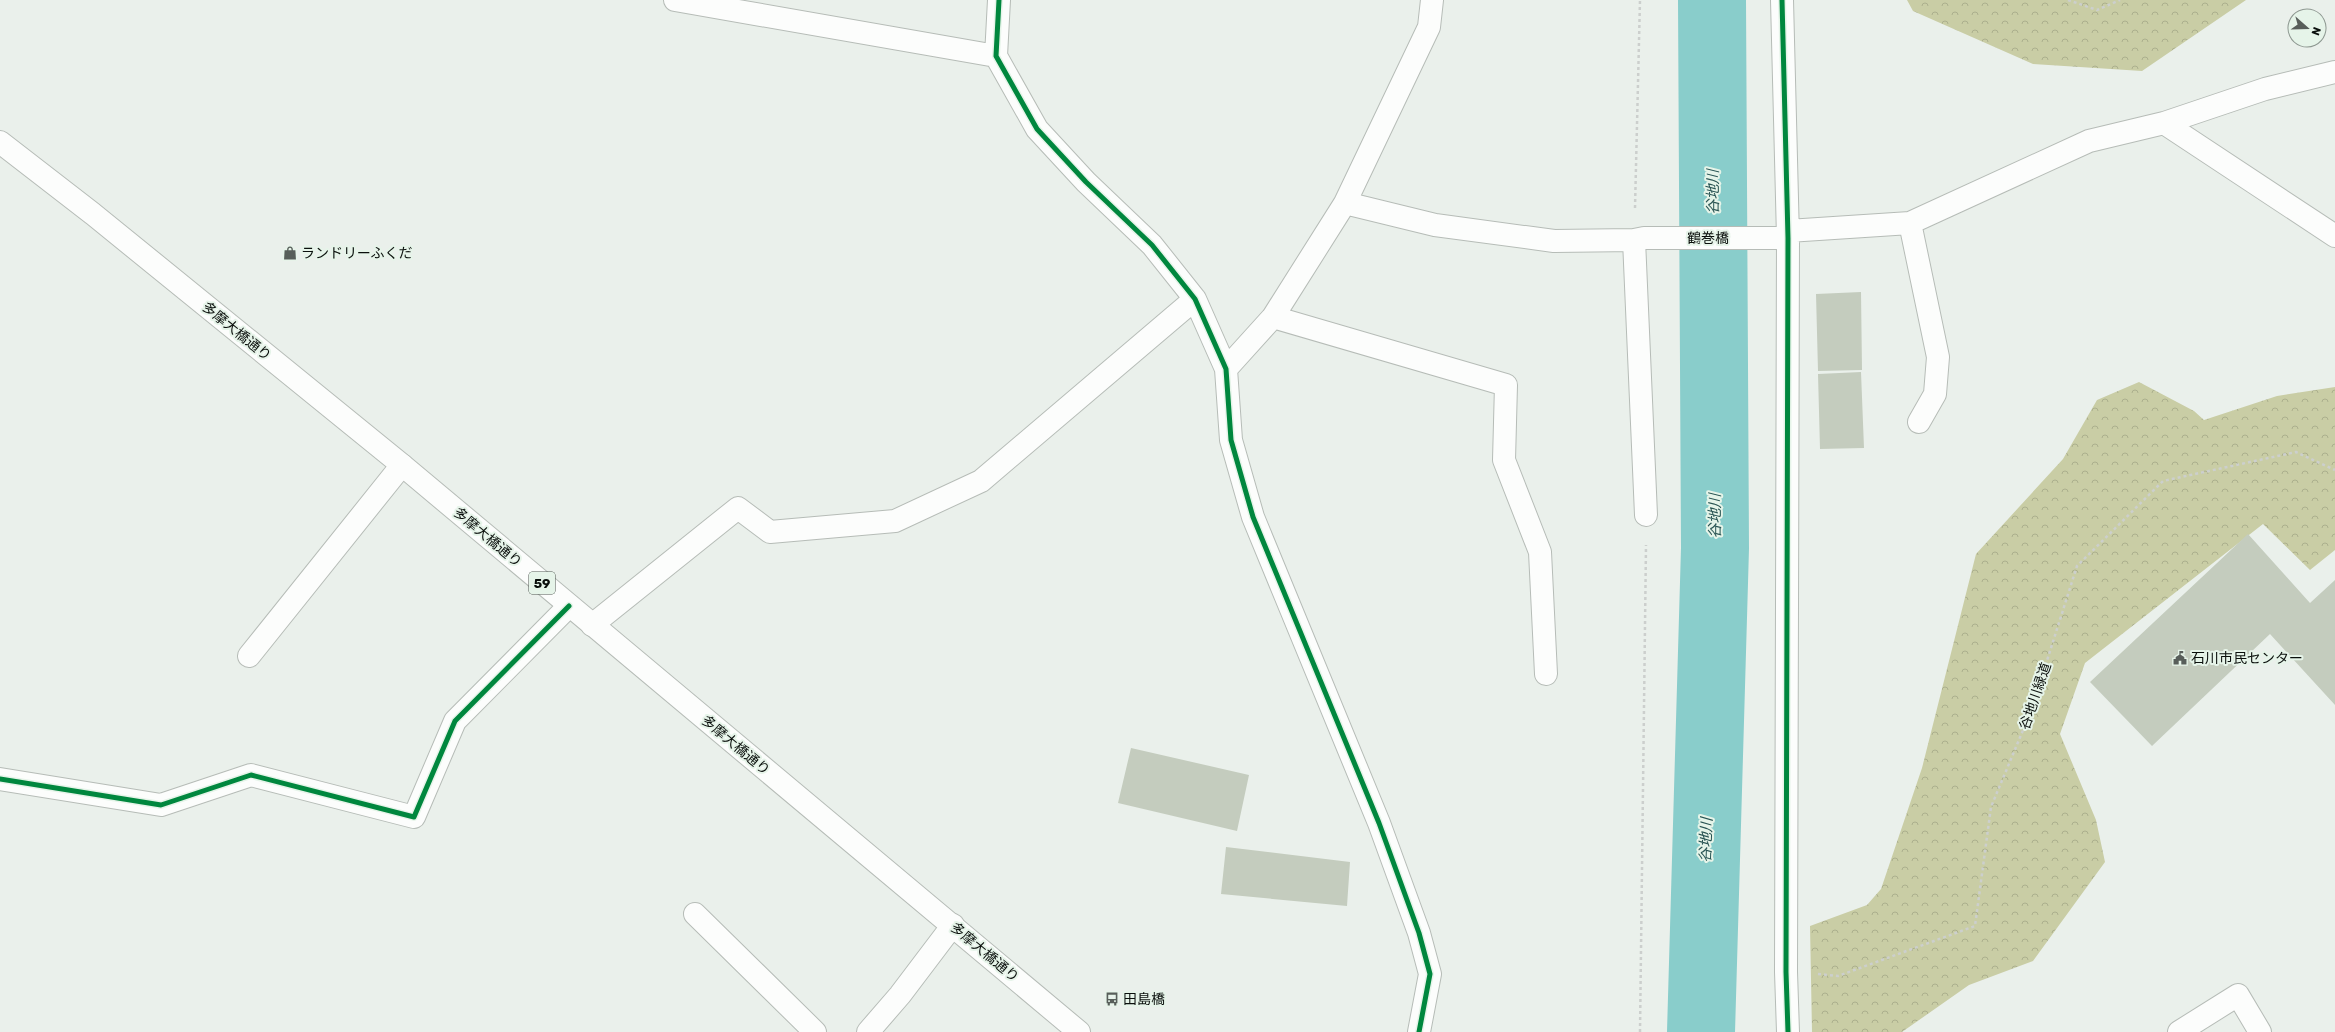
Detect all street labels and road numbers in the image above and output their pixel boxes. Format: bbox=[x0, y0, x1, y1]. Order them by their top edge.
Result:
street label: 鶴巻橋 bbox=[1687, 230, 1729, 247]
street label: 多摩大橋通り bbox=[199, 298, 275, 364]
street label: 多摩大橋通り bbox=[450, 504, 525, 571]
road number: 59 bbox=[529, 572, 555, 594]
street label: 谷地川緑道 bbox=[2016, 660, 2055, 732]
street label: 多摩大橋通り bbox=[698, 712, 773, 779]
street label: 多摩大橋通り bbox=[947, 919, 1022, 986]

